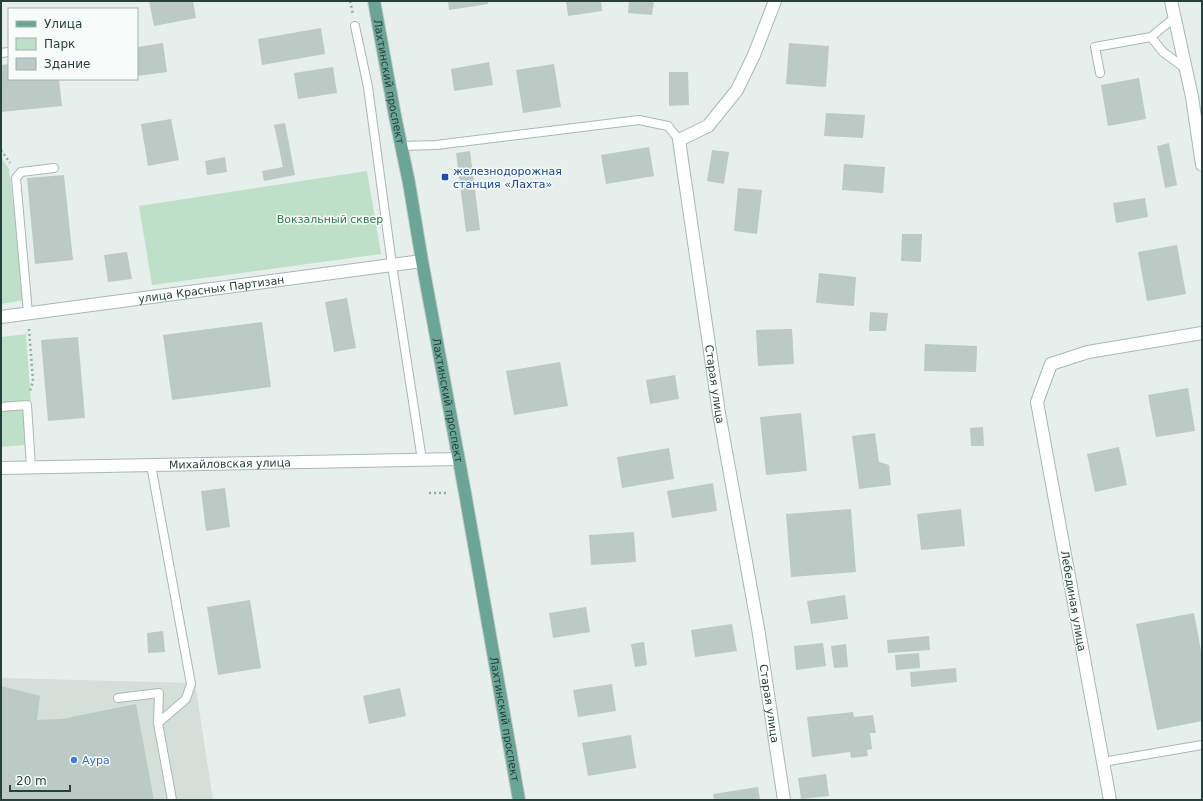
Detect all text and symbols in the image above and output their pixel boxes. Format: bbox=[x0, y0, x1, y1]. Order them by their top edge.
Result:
legend bbox=[8, 8, 138, 80]
text: Улица bbox=[44, 17, 82, 31]
street label: Лахтинский проспект bbox=[371, 18, 407, 146]
text: Парк bbox=[44, 37, 75, 51]
text: Здание bbox=[44, 57, 90, 71]
place label: железнодорожная станция «Лахта» bbox=[453, 165, 562, 191]
marker: железнодорожная станция «Лахта» bbox=[440, 172, 450, 182]
park label: Вокзальный сквер bbox=[277, 213, 383, 226]
street label: улица Красных Партизан bbox=[137, 273, 285, 305]
street label: Лахтинский проспект bbox=[430, 337, 466, 464]
street label: Старая улица bbox=[703, 344, 727, 425]
street label: Михайловская улица bbox=[169, 456, 291, 471]
street label: Лебединая улица bbox=[1058, 549, 1088, 653]
street label: Лахтинский проспект bbox=[487, 656, 522, 783]
street label: Старая улица bbox=[757, 663, 782, 744]
place label: Аура bbox=[82, 754, 110, 767]
marker: Аура bbox=[69, 755, 79, 765]
scale bar bbox=[10, 767, 70, 793]
text: 20 m bbox=[16, 774, 47, 788]

